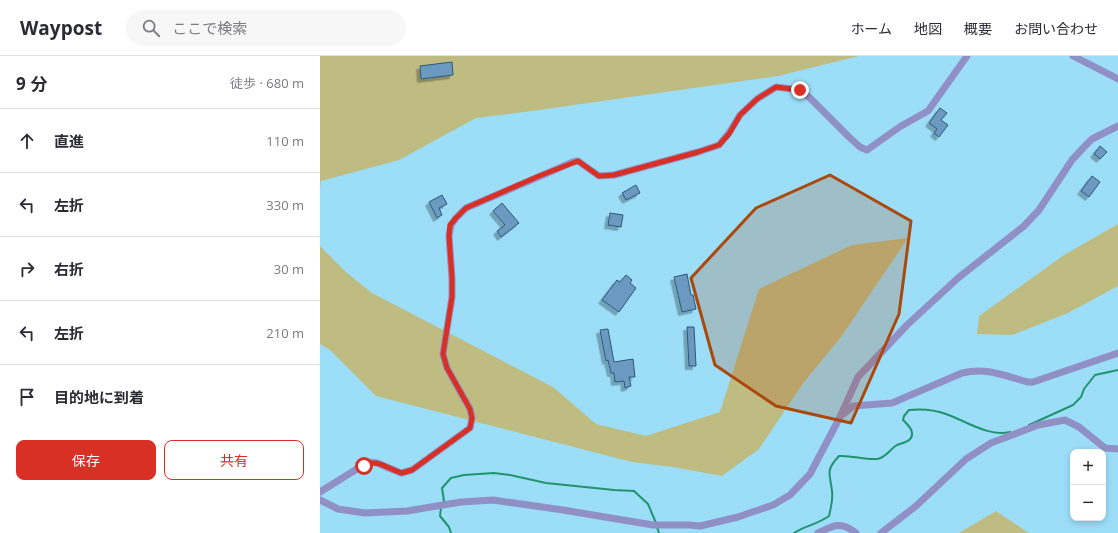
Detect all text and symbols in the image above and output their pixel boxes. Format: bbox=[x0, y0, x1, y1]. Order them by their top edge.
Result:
search box bbox=[126, 10, 406, 46]
text: Waypost bbox=[20, 15, 102, 41]
icon: search bbox=[140, 17, 162, 39]
text: ここで検索 bbox=[172, 18, 247, 38]
text: ホーム bbox=[850, 19, 892, 38]
text: 地図 bbox=[914, 19, 942, 38]
text: 概要 bbox=[964, 19, 992, 38]
text: お問い合わせ bbox=[1014, 19, 1098, 38]
text: 9 分 bbox=[16, 72, 47, 95]
text: 徒歩 · 680 m bbox=[230, 74, 304, 92]
route end bbox=[791, 81, 809, 99]
icon: ahead bbox=[16, 130, 38, 152]
text: 直進 bbox=[54, 131, 84, 151]
text: 110 m bbox=[266, 132, 304, 150]
icon: left bbox=[16, 194, 38, 216]
text: 左折 bbox=[54, 195, 84, 215]
text: 330 m bbox=[266, 196, 304, 214]
icon: right bbox=[16, 258, 38, 280]
text: 右折 bbox=[54, 259, 84, 279]
text: 30 m bbox=[274, 260, 304, 278]
icon: left bbox=[16, 322, 38, 344]
text: 左折 bbox=[54, 323, 84, 343]
text: 210 m bbox=[266, 324, 304, 342]
icon: arrive bbox=[16, 386, 38, 408]
text: 目的地に到着 bbox=[54, 387, 144, 407]
button: 保存 bbox=[16, 440, 156, 480]
button: 共有 bbox=[164, 440, 304, 480]
map controls bbox=[1070, 449, 1106, 521]
button: + bbox=[1070, 449, 1106, 485]
route start bbox=[355, 457, 373, 475]
button: − bbox=[1070, 485, 1106, 521]

